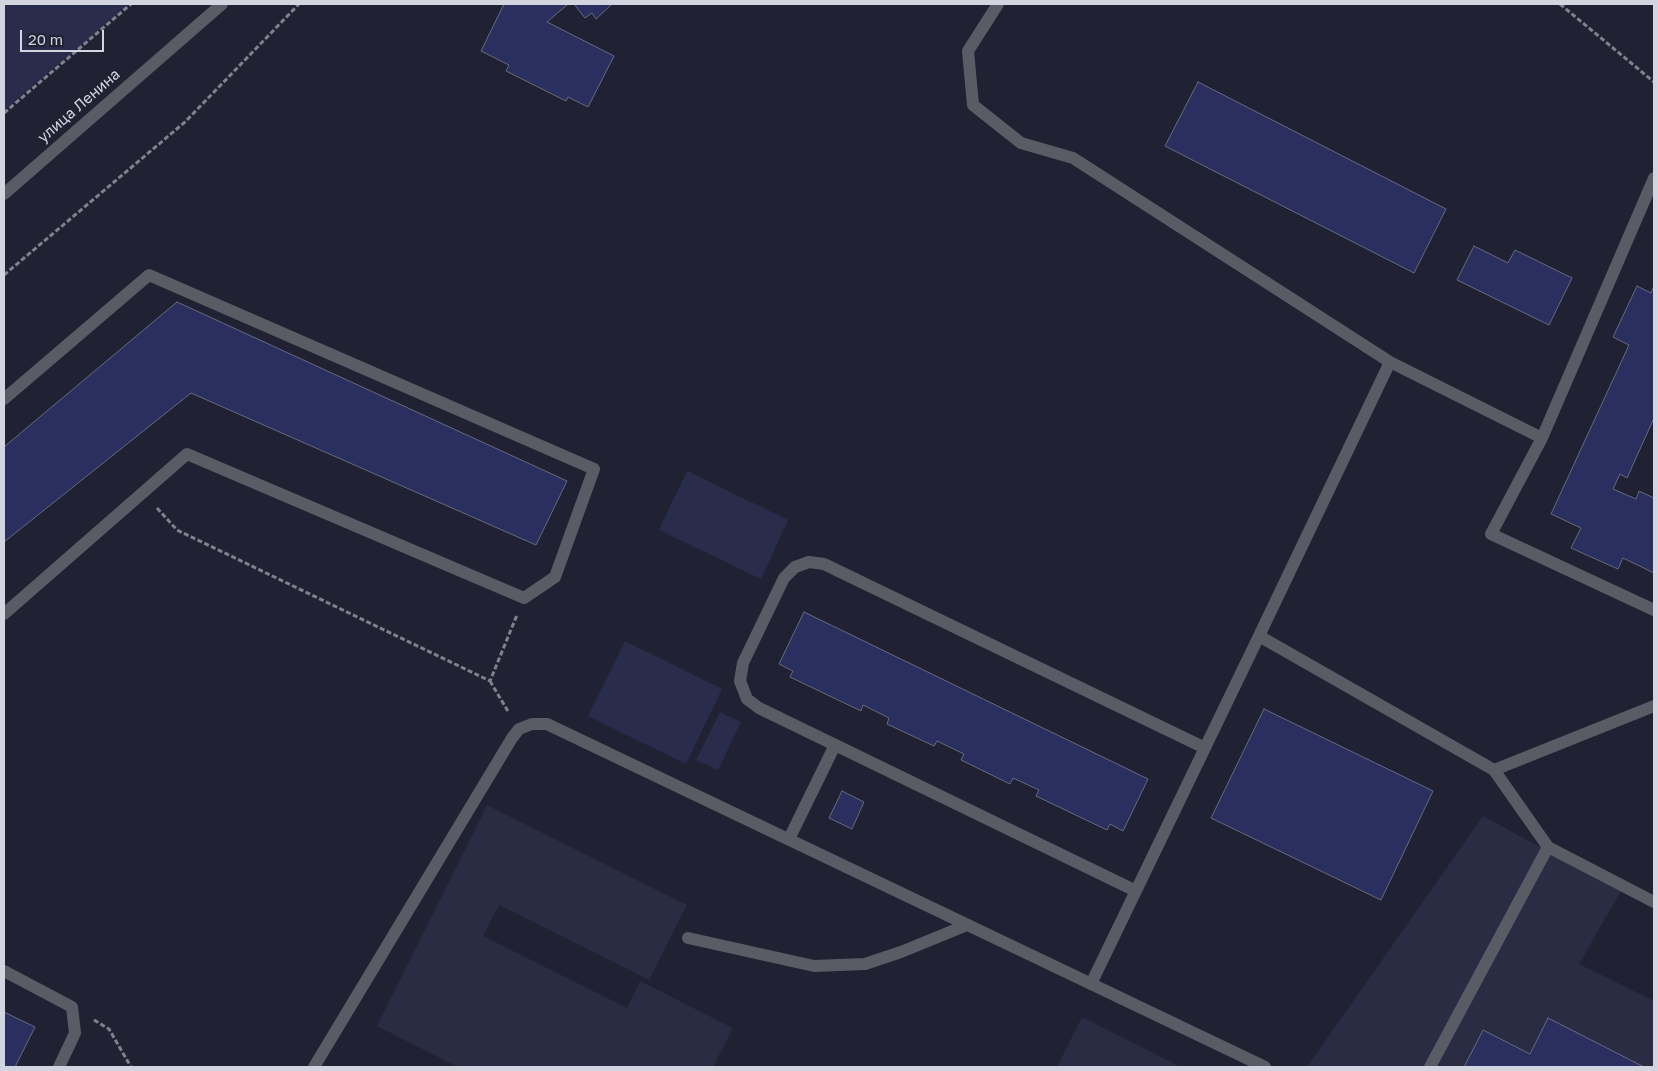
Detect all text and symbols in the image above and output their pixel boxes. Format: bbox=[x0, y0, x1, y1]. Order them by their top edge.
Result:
scale bar bbox=[22, 20, 106, 52]
text: 20 m bbox=[28, 30, 63, 48]
street label: улица Ленина bbox=[34, 65, 124, 147]

